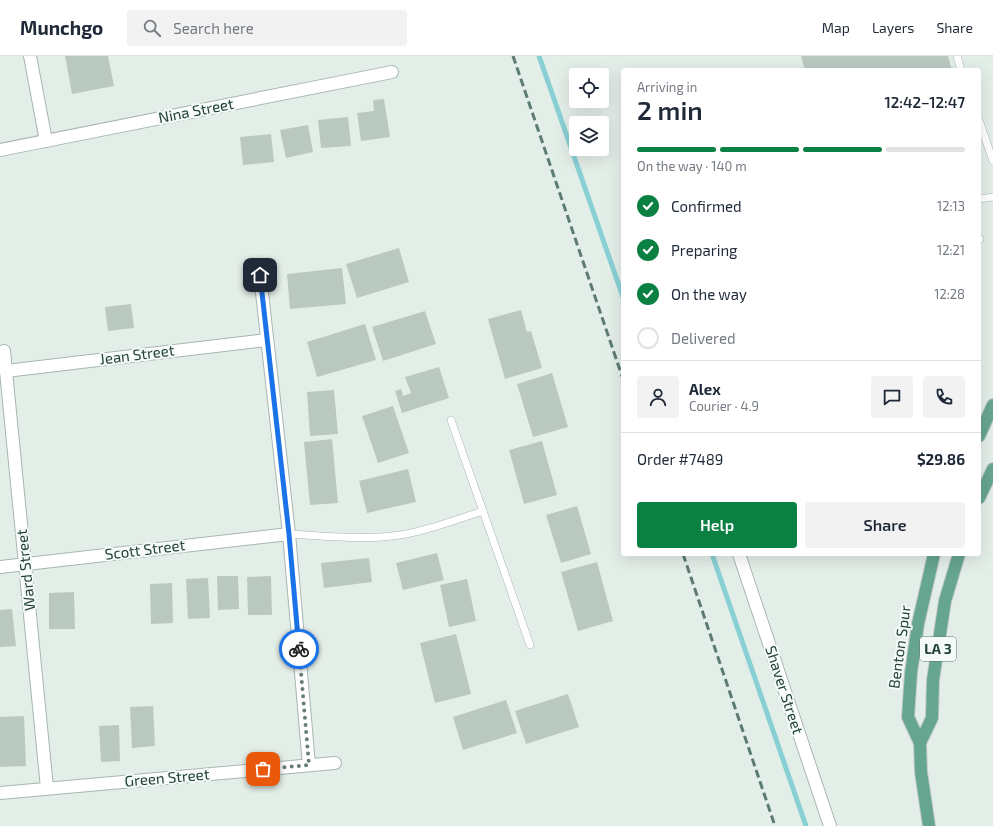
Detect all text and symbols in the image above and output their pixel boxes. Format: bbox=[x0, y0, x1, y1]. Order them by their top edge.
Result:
search box bbox=[127, 10, 407, 46]
text: Munchgo bbox=[20, 16, 103, 39]
icon: search bbox=[141, 17, 163, 39]
text: Search here bbox=[173, 19, 254, 37]
text: Map bbox=[822, 19, 850, 36]
text: Layers bbox=[872, 19, 914, 36]
text: Share bbox=[936, 19, 973, 36]
map controls bbox=[569, 68, 609, 156]
button: locate bbox=[569, 68, 609, 108]
text: Arriving in bbox=[637, 79, 697, 95]
text: 12:42–12:47 bbox=[884, 93, 965, 111]
street label: Nina Street bbox=[157, 94, 235, 126]
text: 2 min bbox=[637, 94, 703, 125]
button: layers bbox=[569, 116, 609, 156]
text: On the way · 140 m bbox=[637, 158, 747, 174]
icon: check bbox=[637, 195, 659, 217]
text: Confirmed bbox=[671, 197, 742, 215]
text: 12:13 bbox=[937, 198, 965, 214]
icon: check bbox=[637, 239, 659, 261]
text: Preparing bbox=[671, 241, 737, 259]
text: 12:21 bbox=[937, 242, 965, 258]
pin bbox=[243, 258, 277, 292]
icon: home bbox=[249, 264, 271, 286]
icon: check bbox=[637, 283, 659, 305]
text: On the way bbox=[671, 285, 747, 303]
text: 12:28 bbox=[934, 286, 965, 302]
text: Delivered bbox=[671, 329, 736, 347]
street label: Jean Street bbox=[98, 340, 176, 368]
button: person bbox=[637, 376, 679, 418]
button: chat bbox=[871, 376, 913, 418]
button: phone bbox=[923, 376, 965, 418]
text: Alex bbox=[689, 380, 721, 398]
text: Courier · 4.9 bbox=[689, 398, 759, 414]
text: Order #7489 bbox=[637, 450, 723, 468]
text: $29.86 bbox=[917, 450, 965, 468]
button: Help bbox=[637, 502, 797, 548]
button: Share bbox=[805, 502, 965, 548]
street label: Ward Street bbox=[12, 528, 38, 612]
street label: Scott Street bbox=[104, 535, 186, 563]
street label: Benton Spur bbox=[884, 604, 914, 690]
courier bbox=[279, 629, 319, 669]
road number: LA 3 bbox=[920, 637, 956, 661]
icon: bike bbox=[288, 638, 310, 660]
street label: Shaver Street bbox=[762, 643, 808, 736]
pin bbox=[246, 752, 280, 786]
icon: bag bbox=[252, 758, 274, 780]
street label: Green Street bbox=[124, 764, 210, 790]

